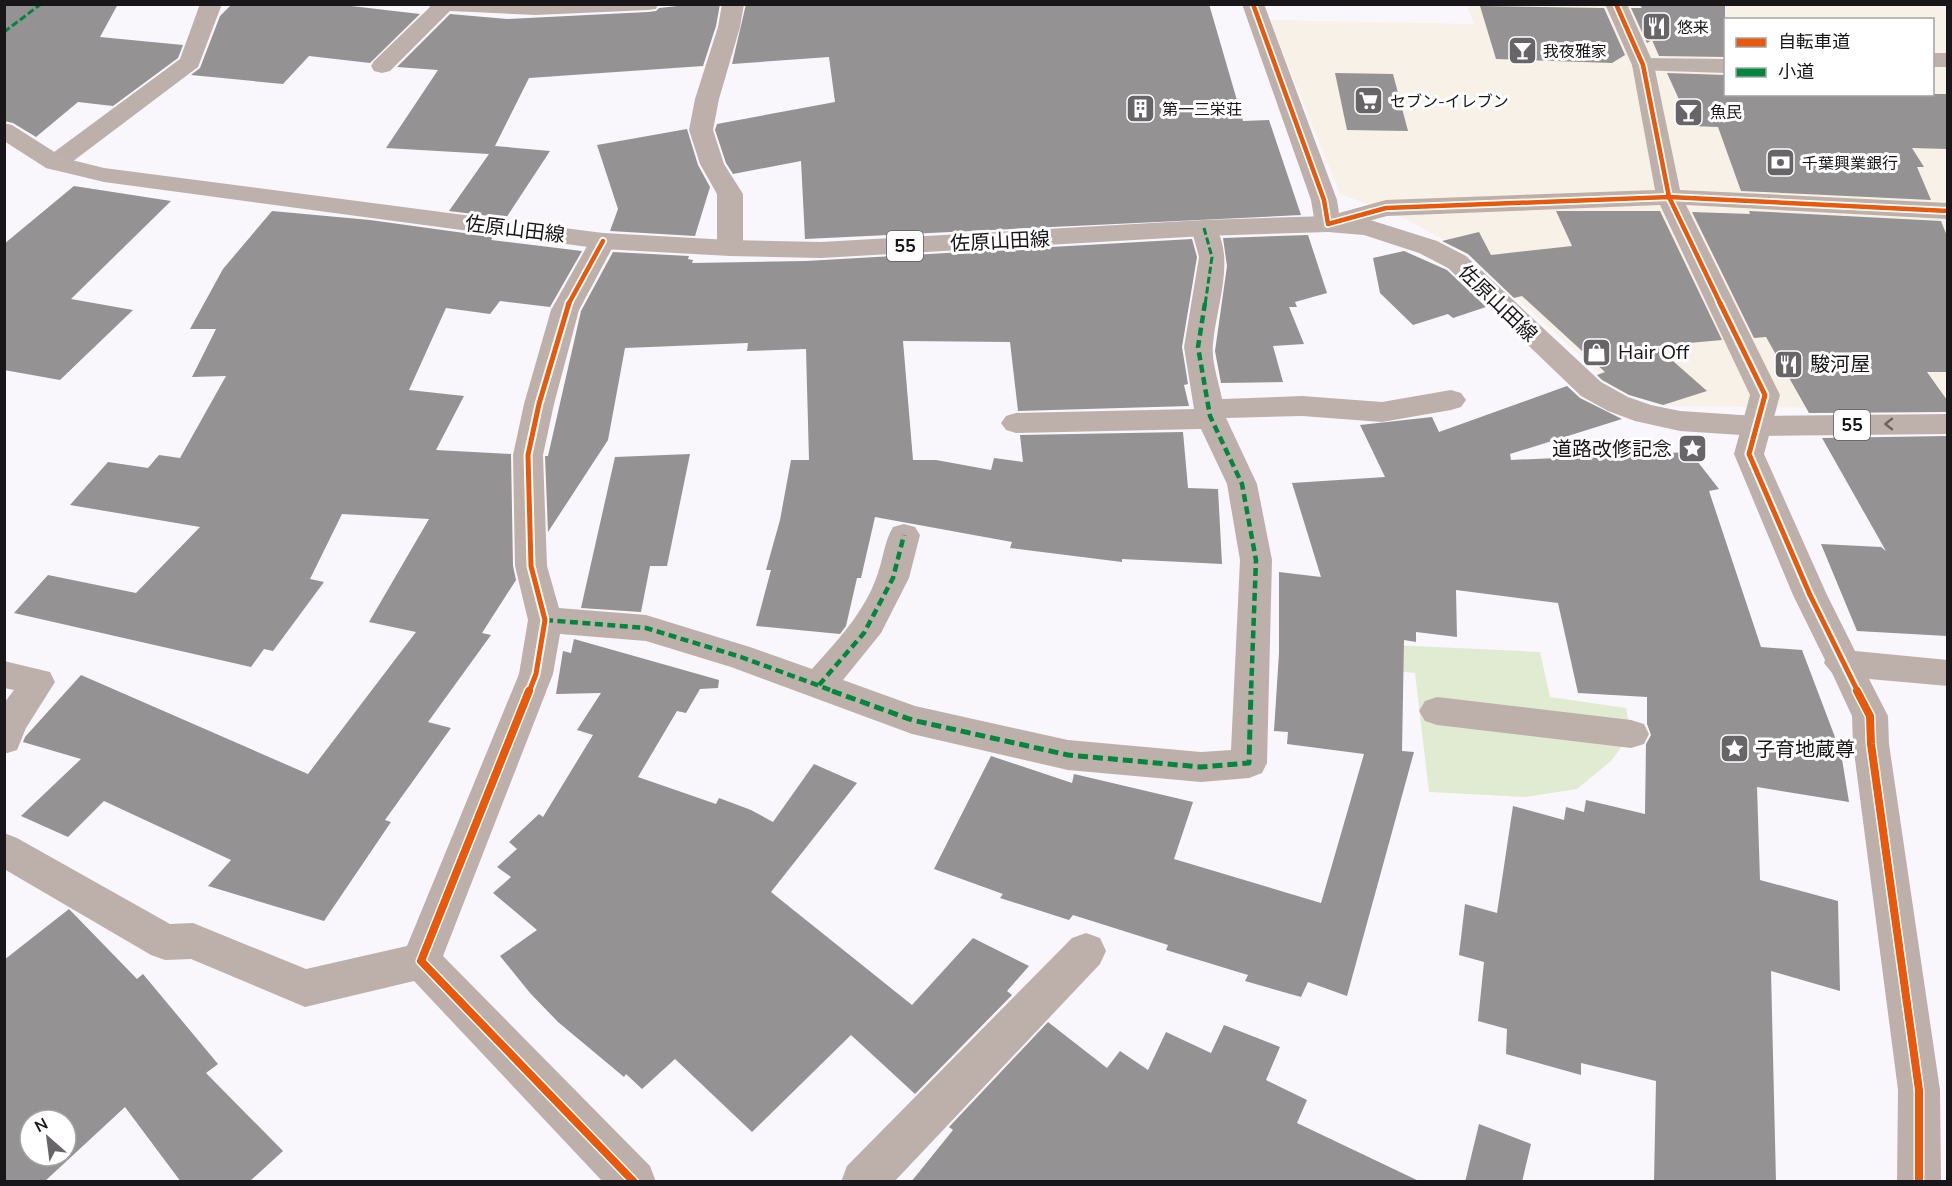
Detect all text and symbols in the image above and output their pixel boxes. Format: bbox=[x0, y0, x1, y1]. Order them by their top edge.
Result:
restaurant icon: 悠来 bbox=[1640, 11, 1672, 43]
place label: 悠来 bbox=[1677, 17, 1709, 39]
legend bbox=[1724, 18, 1934, 96]
text: 自転車道 bbox=[1778, 30, 1850, 54]
bar icon: 我夜雅家 bbox=[1506, 35, 1538, 67]
place label: 我夜雅家 bbox=[1543, 41, 1607, 63]
text: 小道 bbox=[1778, 60, 1814, 84]
supermarket icon: セブン-イレブン bbox=[1353, 85, 1385, 117]
place label: セブン-イレブン bbox=[1390, 91, 1509, 113]
building icon: 第一三栄荘 bbox=[1125, 93, 1157, 125]
bar icon: 魚民 bbox=[1673, 96, 1705, 128]
place label: 第一三栄荘 bbox=[1162, 99, 1242, 121]
place label: 魚民 bbox=[1710, 102, 1742, 124]
bank icon: 千葉興業銀行 bbox=[1765, 147, 1797, 179]
place label: 千葉興業銀行 bbox=[1802, 153, 1898, 175]
street label: 佐原山田線 bbox=[464, 210, 566, 249]
street label: 佐原山田線 bbox=[949, 225, 1051, 258]
road number: 55 bbox=[887, 231, 923, 261]
street label: 佐原山田線 bbox=[1452, 259, 1543, 348]
shop icon: Hair Off bbox=[1581, 336, 1613, 368]
place label: Hair Off bbox=[1618, 339, 1689, 366]
restaurant icon: 駿河屋 bbox=[1773, 348, 1805, 380]
place label: 駿河屋 bbox=[1810, 351, 1870, 378]
road number: 55 bbox=[1834, 410, 1870, 440]
one-way arrow bbox=[1885, 418, 1894, 430]
place icon: 道路改修記念 bbox=[1677, 433, 1709, 465]
place label: 道路改修記念 bbox=[1552, 436, 1672, 463]
place icon: 子育地蔵尊 bbox=[1718, 733, 1750, 765]
place label: 子育地蔵尊 bbox=[1755, 736, 1855, 763]
north arrow bbox=[18, 1108, 78, 1168]
text: N bbox=[31, 1113, 52, 1138]

